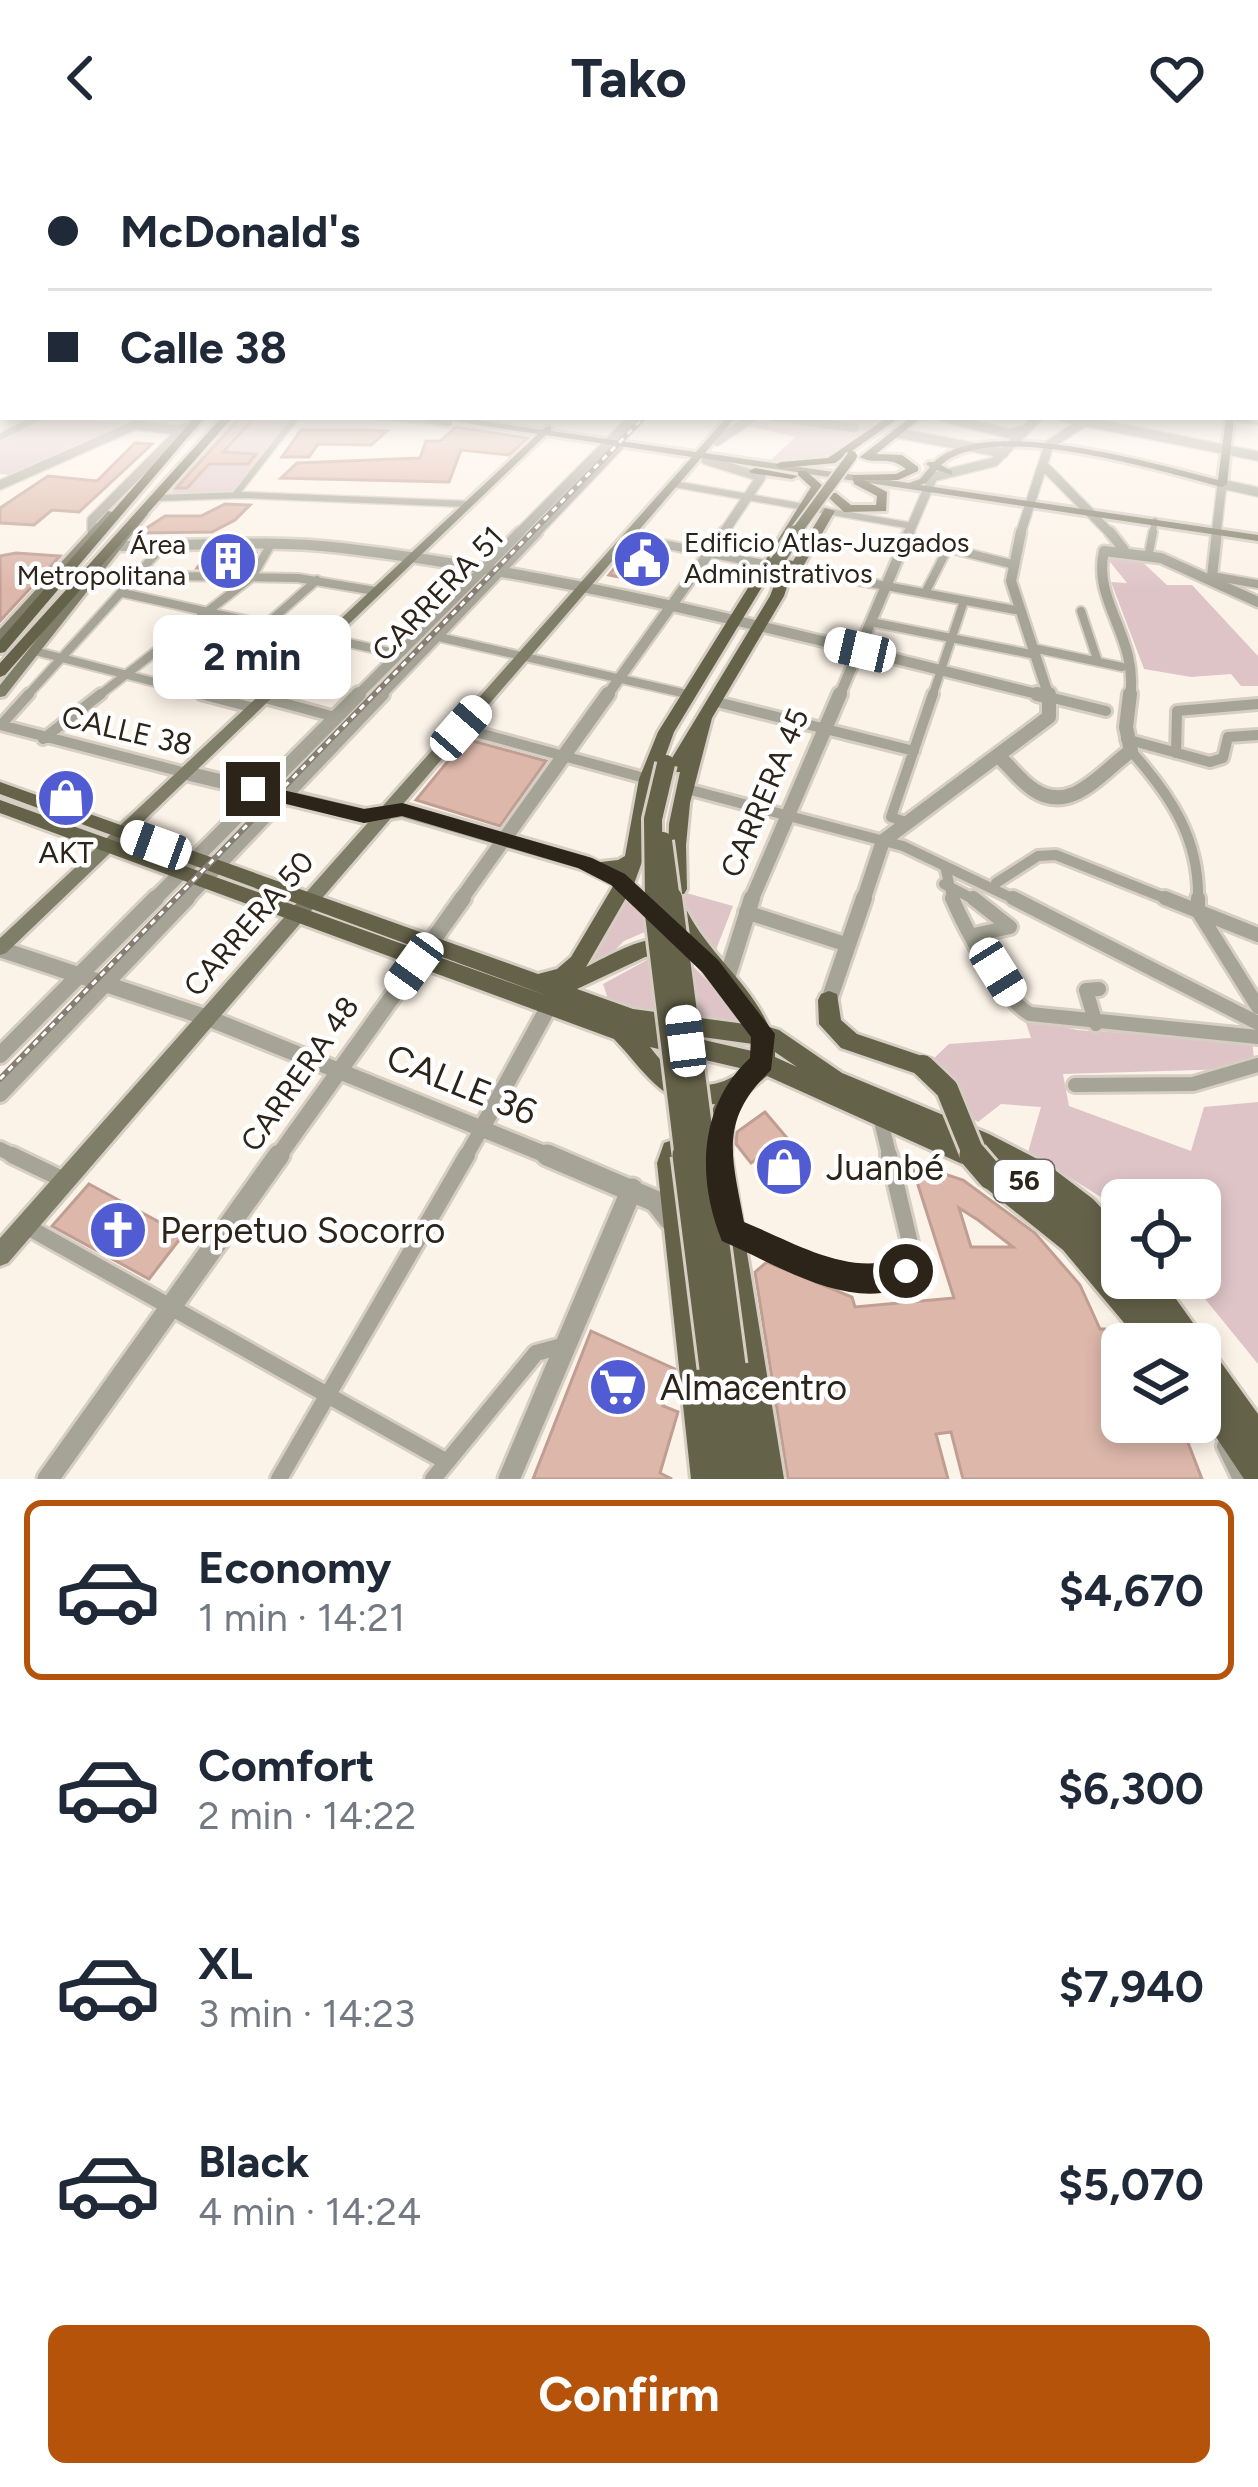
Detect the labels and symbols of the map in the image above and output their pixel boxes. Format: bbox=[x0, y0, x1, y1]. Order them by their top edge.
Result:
street label: CARRERA 51 bbox=[364, 518, 511, 669]
place label: Edificio Atlas-Juzgados Administrativos bbox=[684, 526, 969, 590]
place label: Área Metropolitana bbox=[17, 528, 186, 592]
public building icon: Edificio Atlas-Juzgados Administrativos bbox=[611, 528, 673, 590]
building icon: Área Metropolitana bbox=[197, 530, 259, 592]
callout: 2 min bbox=[154, 615, 352, 699]
car bbox=[821, 624, 899, 676]
car bbox=[424, 689, 498, 767]
street label: CALLE 38 bbox=[58, 698, 196, 764]
street label: CARRERA 45 bbox=[712, 703, 817, 883]
route end bbox=[226, 762, 280, 816]
shop icon: AKT bbox=[35, 767, 97, 829]
car bbox=[116, 816, 196, 874]
place label: AKT bbox=[38, 834, 94, 871]
street label: CARRERA 50 bbox=[176, 843, 322, 1004]
car bbox=[378, 926, 450, 1006]
car bbox=[964, 932, 1032, 1012]
street label: CARRERA 48 bbox=[233, 989, 367, 1158]
car bbox=[664, 1003, 708, 1079]
street label: CALLE 36 bbox=[381, 1035, 543, 1134]
shop icon: Juanbé bbox=[753, 1136, 815, 1198]
place label: Juanbé bbox=[826, 1146, 944, 1189]
road number: 56 bbox=[994, 1160, 1054, 1202]
church icon: Perpetuo Socorro bbox=[87, 1199, 149, 1261]
place label: Perpetuo Socorro bbox=[160, 1209, 445, 1252]
route start bbox=[879, 1244, 933, 1298]
supermarket icon: Almacentro bbox=[587, 1356, 649, 1418]
place label: Almacentro bbox=[660, 1366, 847, 1409]

